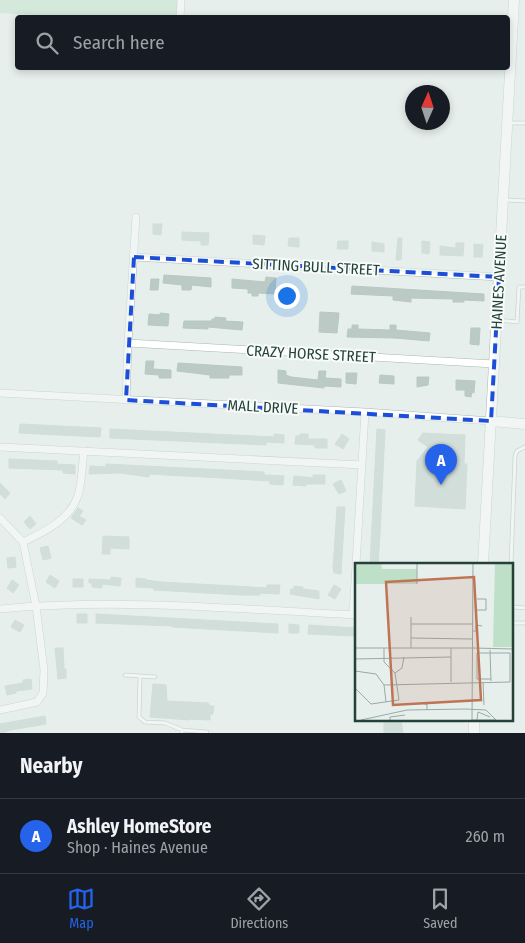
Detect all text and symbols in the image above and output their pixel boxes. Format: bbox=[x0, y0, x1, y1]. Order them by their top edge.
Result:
search box bbox=[15, 15, 510, 70]
icon: search bbox=[33, 29, 61, 57]
text: Search here bbox=[73, 31, 165, 54]
north arrow bbox=[405, 85, 450, 130]
street label: HAINES AVENUE bbox=[488, 234, 510, 330]
street label: SITTING BULL STREET bbox=[252, 255, 380, 279]
your location bbox=[274, 283, 300, 309]
street label: CRAZY HORSE STREET bbox=[246, 342, 376, 366]
street label: MALL DRIVE bbox=[227, 396, 299, 418]
pin: A bbox=[425, 444, 457, 485]
inset map bbox=[355, 563, 512, 720]
text: Nearby bbox=[20, 753, 82, 779]
text: Ashley HomeStore bbox=[67, 815, 211, 838]
text: A bbox=[32, 827, 40, 846]
text: 260 m bbox=[466, 827, 505, 846]
text: Shop · Haines Avenue bbox=[67, 838, 208, 857]
tab: Map bbox=[67, 885, 95, 932]
tab: Directions bbox=[230, 885, 288, 932]
tab: Saved bbox=[423, 885, 458, 932]

